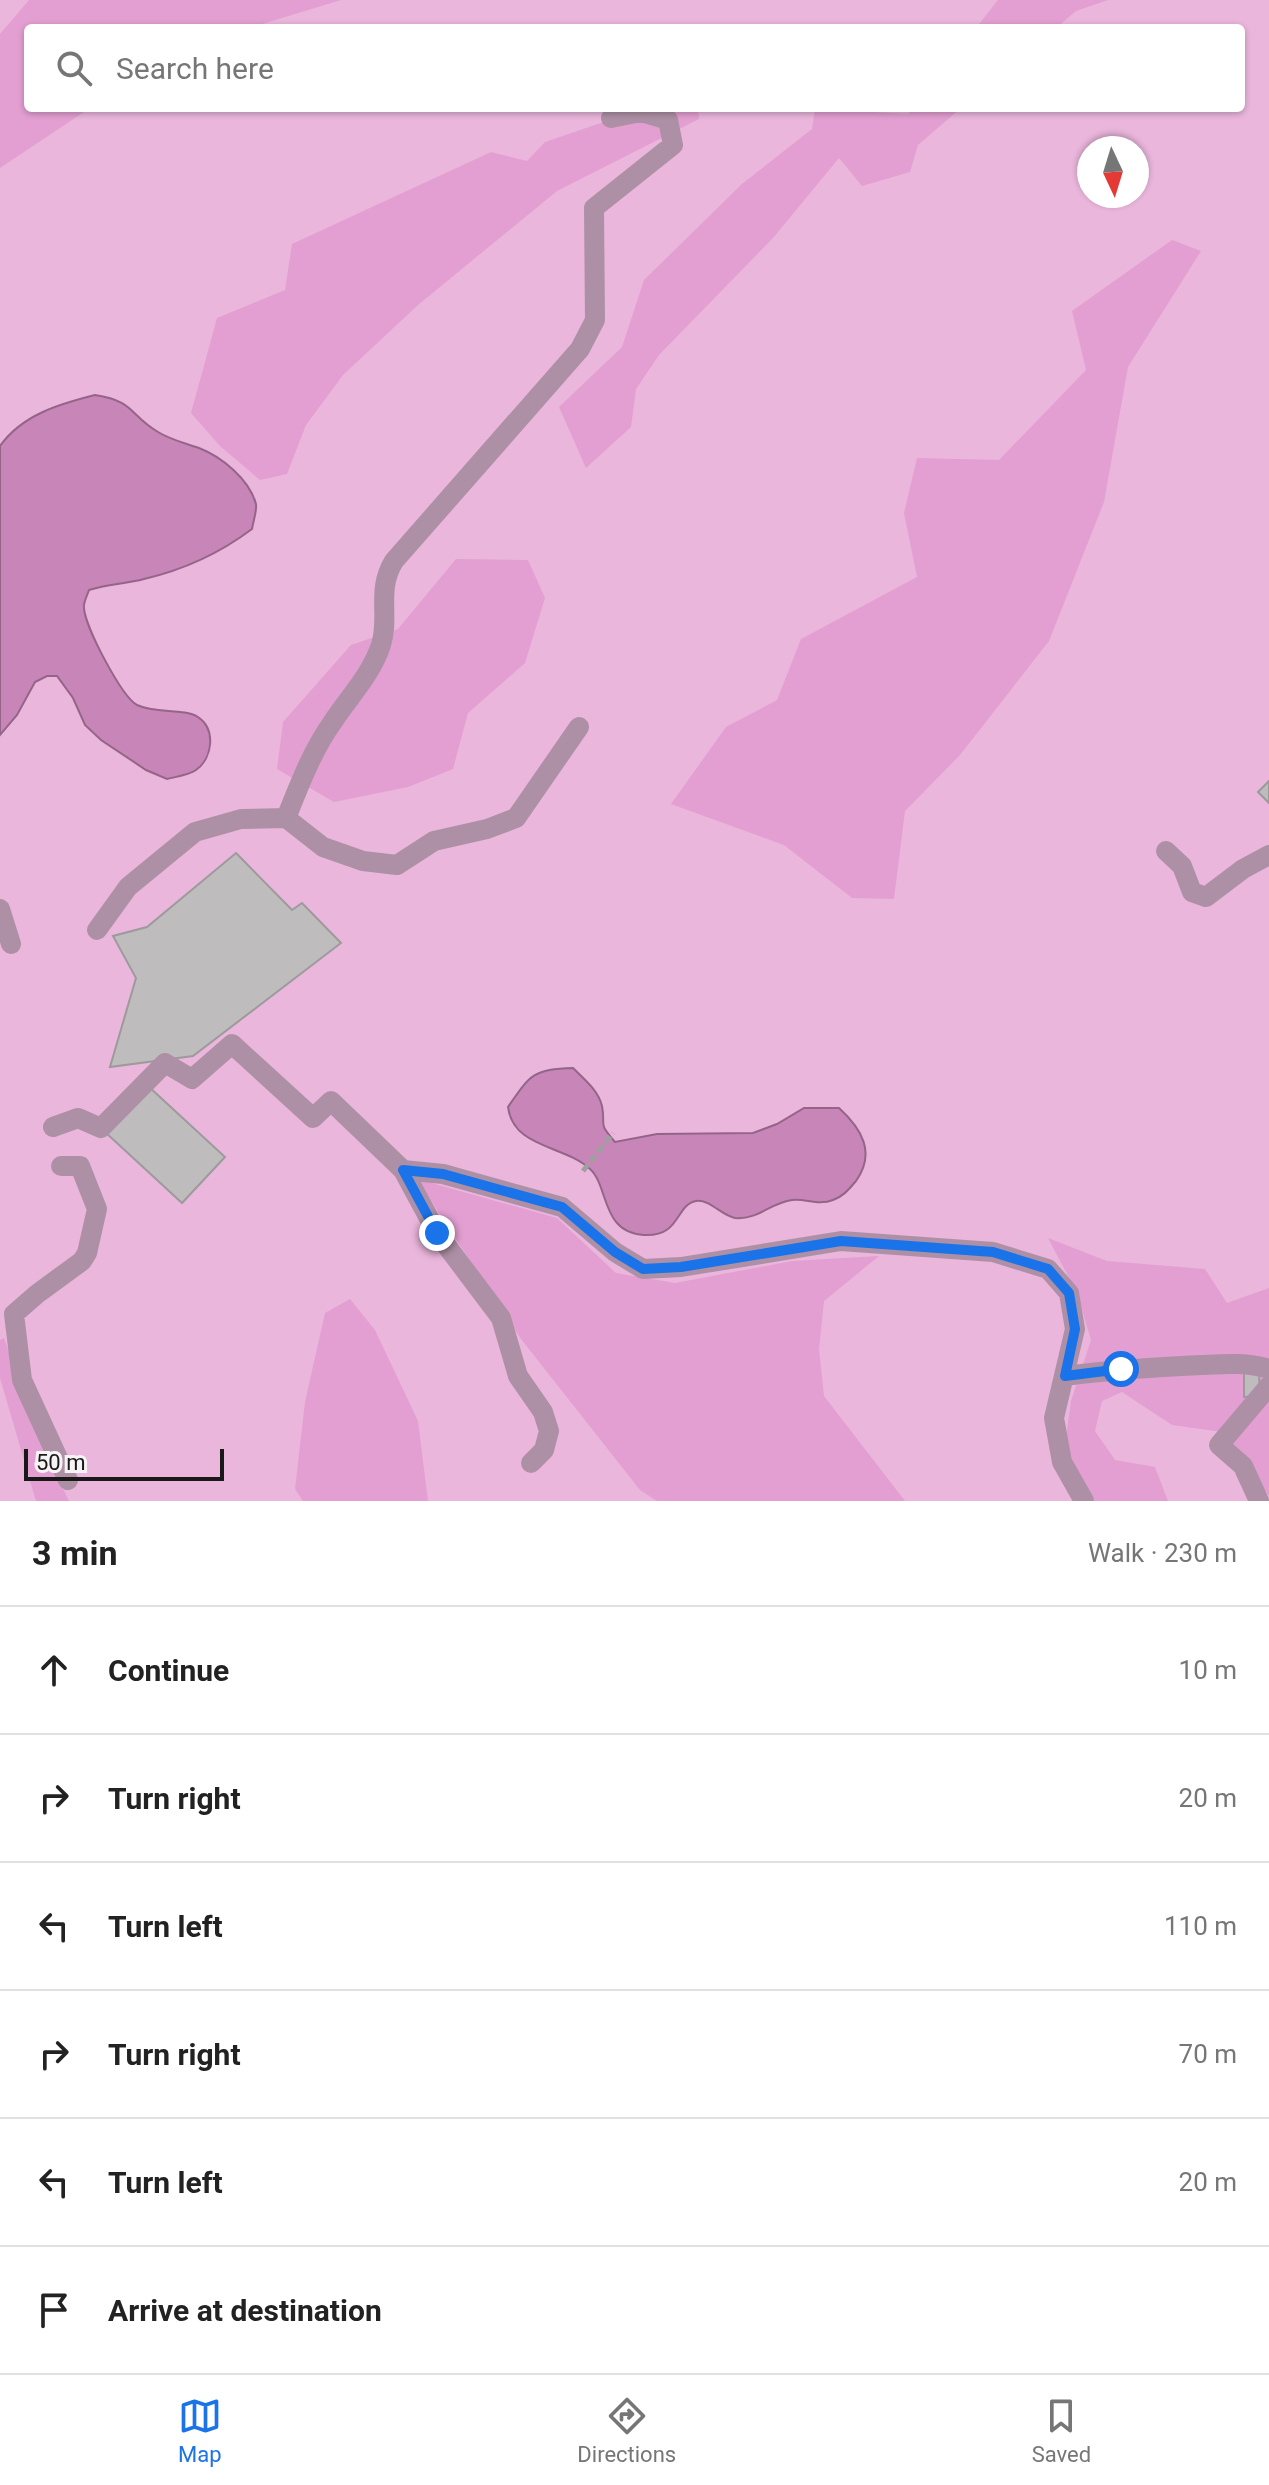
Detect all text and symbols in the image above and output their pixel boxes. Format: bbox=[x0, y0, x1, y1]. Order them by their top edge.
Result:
search box bbox=[24, 24, 1245, 112]
icon: search bbox=[52, 46, 96, 90]
text: Search here bbox=[116, 51, 274, 86]
north arrow bbox=[1077, 136, 1149, 208]
route end bbox=[419, 1215, 455, 1251]
route start bbox=[1103, 1351, 1139, 1387]
scale bar bbox=[24, 1445, 224, 1481]
text: 50 m bbox=[36, 1450, 85, 1475]
text: 3 min bbox=[32, 1533, 117, 1573]
text: Walk · 230 m bbox=[1088, 1538, 1237, 1568]
icon: ahead bbox=[32, 1648, 76, 1692]
text: Continue bbox=[108, 1653, 229, 1688]
text: 10 m bbox=[1179, 1655, 1237, 1685]
icon: right bbox=[32, 1776, 76, 1820]
text: Turn right bbox=[108, 1781, 241, 1816]
text: 20 m bbox=[1179, 1783, 1237, 1813]
icon: left bbox=[32, 1904, 76, 1948]
text: Turn left bbox=[108, 1909, 223, 1944]
text: 110 m bbox=[1164, 1911, 1237, 1941]
icon: right bbox=[32, 2032, 76, 2076]
text: Turn right bbox=[108, 2037, 241, 2072]
text: 70 m bbox=[1179, 2039, 1237, 2069]
icon: left bbox=[32, 2160, 76, 2204]
text: Turn left bbox=[108, 2165, 223, 2200]
text: 20 m bbox=[1179, 2167, 1237, 2197]
icon: arrive bbox=[32, 2288, 76, 2332]
text: Arrive at destination bbox=[108, 2293, 382, 2328]
tab: Map bbox=[178, 2394, 222, 2467]
tab: Directions bbox=[577, 2394, 676, 2467]
tab: Saved bbox=[1032, 2394, 1091, 2467]

